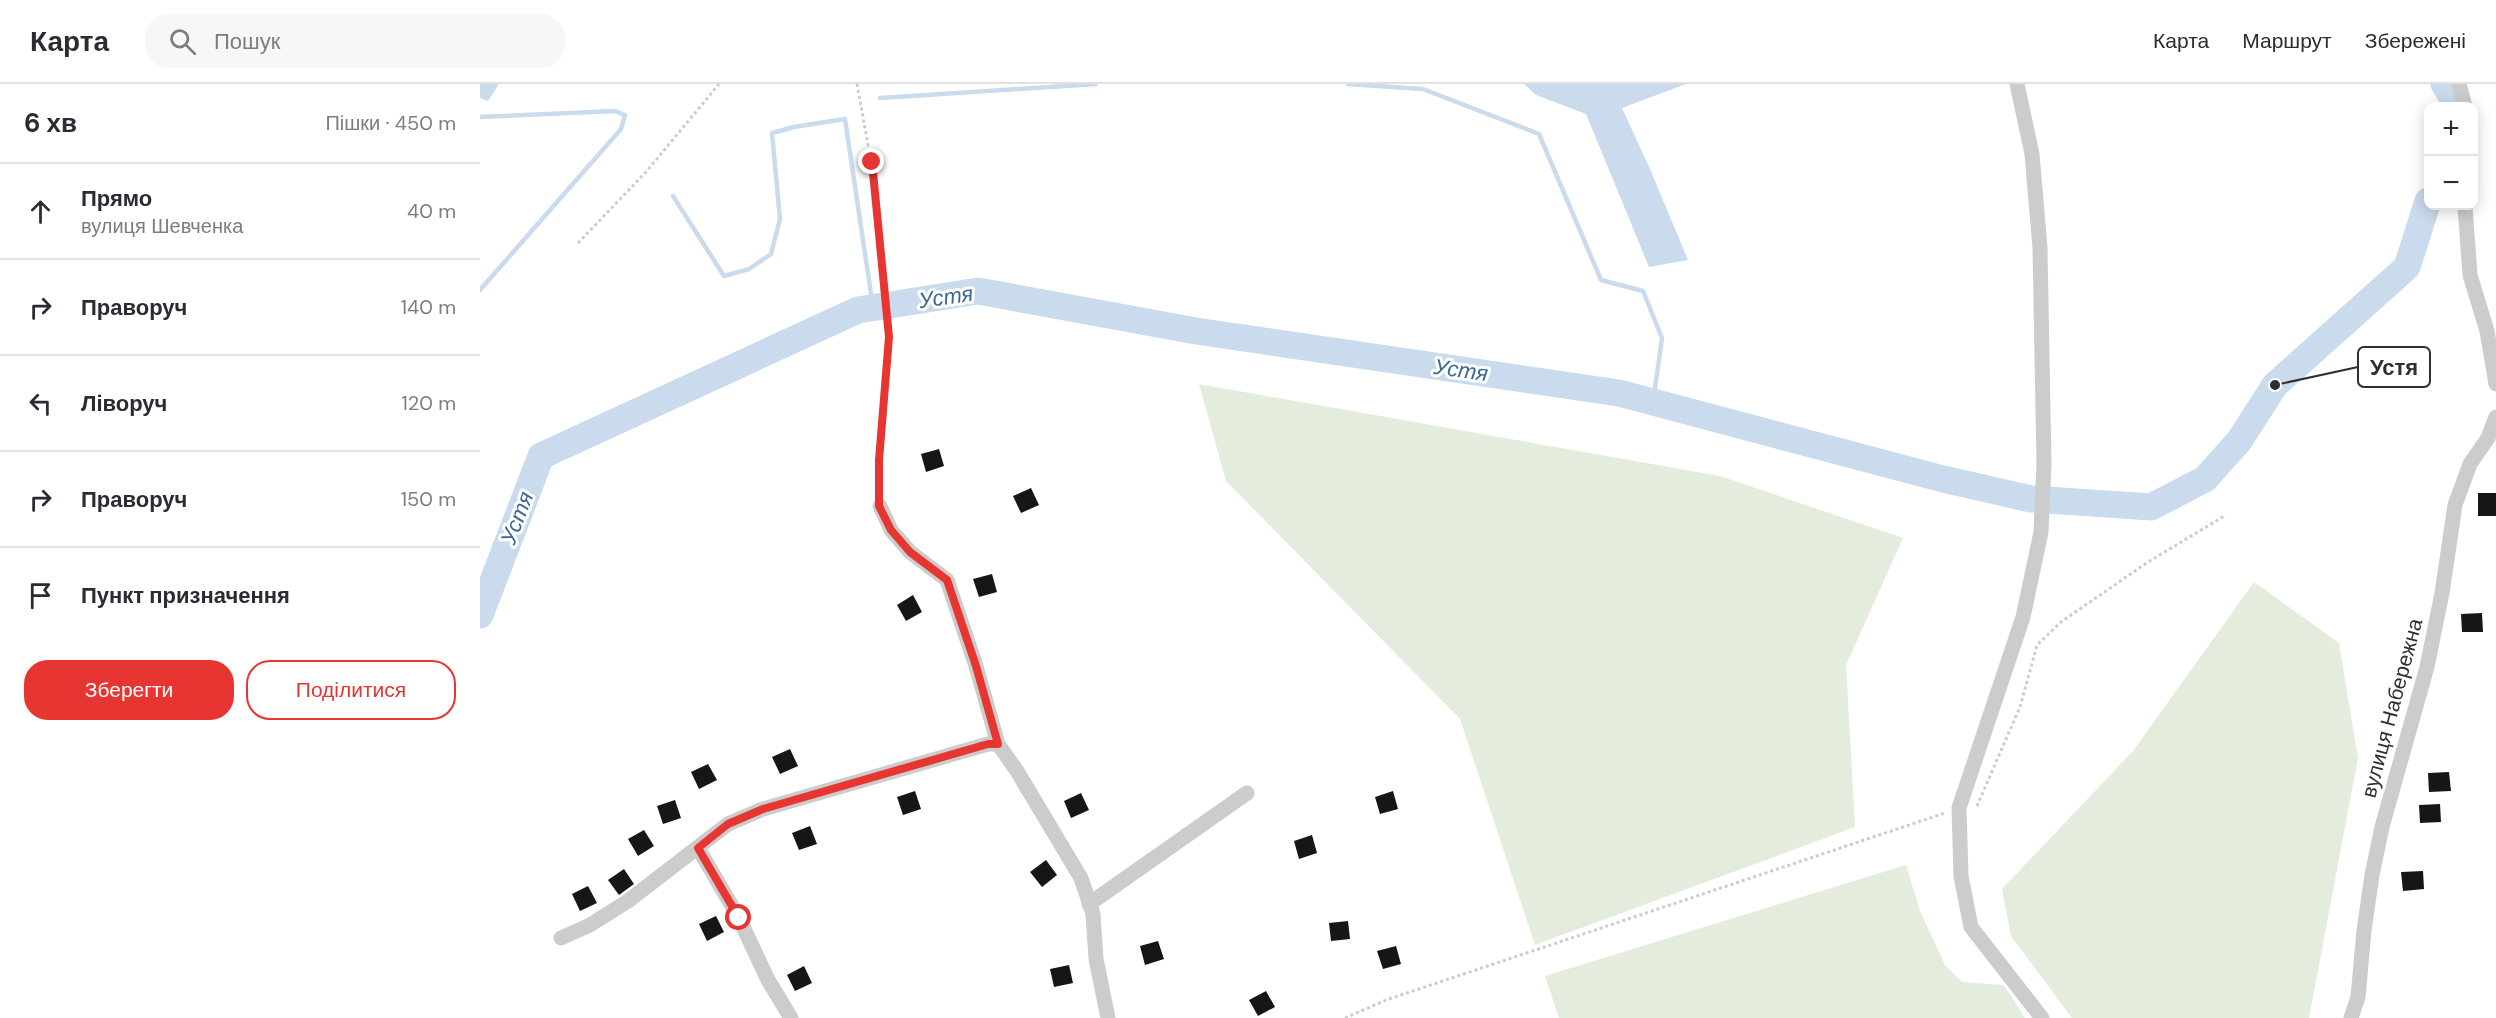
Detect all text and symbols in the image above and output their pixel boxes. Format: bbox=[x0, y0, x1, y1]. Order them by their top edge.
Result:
search box bbox=[145, 14, 565, 68]
text: Карта bbox=[30, 23, 109, 60]
icon: search bbox=[166, 25, 199, 58]
text: Пошук bbox=[214, 27, 280, 56]
text: Карта bbox=[2153, 27, 2209, 55]
text: Маршрут bbox=[2242, 27, 2332, 55]
text: Збережені bbox=[2365, 27, 2466, 55]
map controls bbox=[2424, 102, 2478, 210]
button: + bbox=[2424, 102, 2478, 156]
text: 6 хв bbox=[24, 106, 77, 140]
text: Пішки · 450 m bbox=[325, 110, 456, 136]
route end bbox=[858, 148, 884, 174]
button: − bbox=[2424, 156, 2478, 210]
text: Прямо bbox=[81, 184, 152, 213]
icon: ahead bbox=[24, 195, 57, 228]
text: 40 m bbox=[407, 198, 456, 224]
text: вулиця Шевченка bbox=[81, 213, 243, 239]
water label: Устя bbox=[916, 279, 975, 315]
icon: right bbox=[24, 291, 57, 324]
text: Праворуч bbox=[81, 293, 187, 322]
text: 140 m bbox=[401, 294, 456, 320]
callout: Устя bbox=[2358, 347, 2430, 387]
water label: Устя bbox=[1431, 352, 1490, 388]
text: Устя bbox=[2370, 353, 2418, 382]
icon: left bbox=[24, 387, 57, 420]
text: Ліворуч bbox=[81, 389, 167, 418]
text: 120 m bbox=[402, 390, 456, 416]
icon: right bbox=[24, 483, 57, 516]
text: Праворуч bbox=[81, 485, 187, 514]
text: 150 m bbox=[401, 486, 456, 512]
water label: Устя bbox=[493, 487, 540, 550]
icon: arrive bbox=[24, 579, 57, 612]
text: Пункт призначення bbox=[81, 581, 290, 610]
street label: вулиця Набережна bbox=[2355, 615, 2429, 801]
button: Зберегти bbox=[24, 660, 234, 720]
button: Поділитися bbox=[246, 660, 456, 720]
route start bbox=[725, 904, 751, 930]

